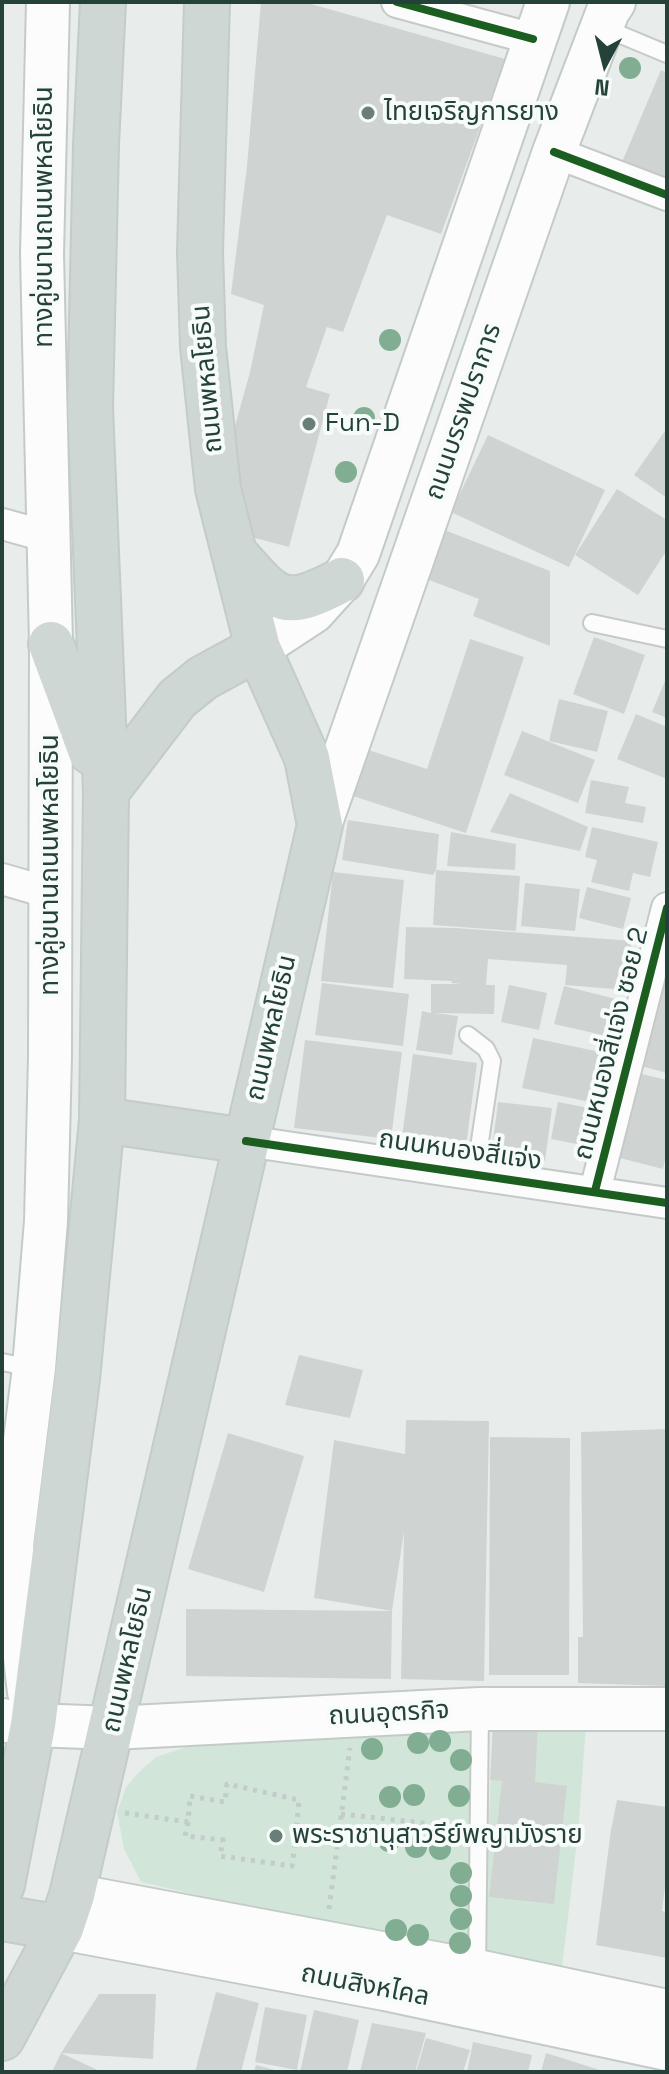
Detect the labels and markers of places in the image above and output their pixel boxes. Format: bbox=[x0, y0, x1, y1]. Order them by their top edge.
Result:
place label: ไทยเจริญการยาง bbox=[384, 97, 559, 129]
marker: ไทยเจริญการยาง bbox=[359, 104, 377, 122]
place label: Fun-D bbox=[325, 408, 400, 440]
marker: Fun-D bbox=[300, 415, 318, 433]
place label: พระราชานุสาวรีย์พญามังราย bbox=[292, 1820, 583, 1852]
marker: พระราชานุสาวรีย์พญามังราย bbox=[267, 1827, 285, 1845]

